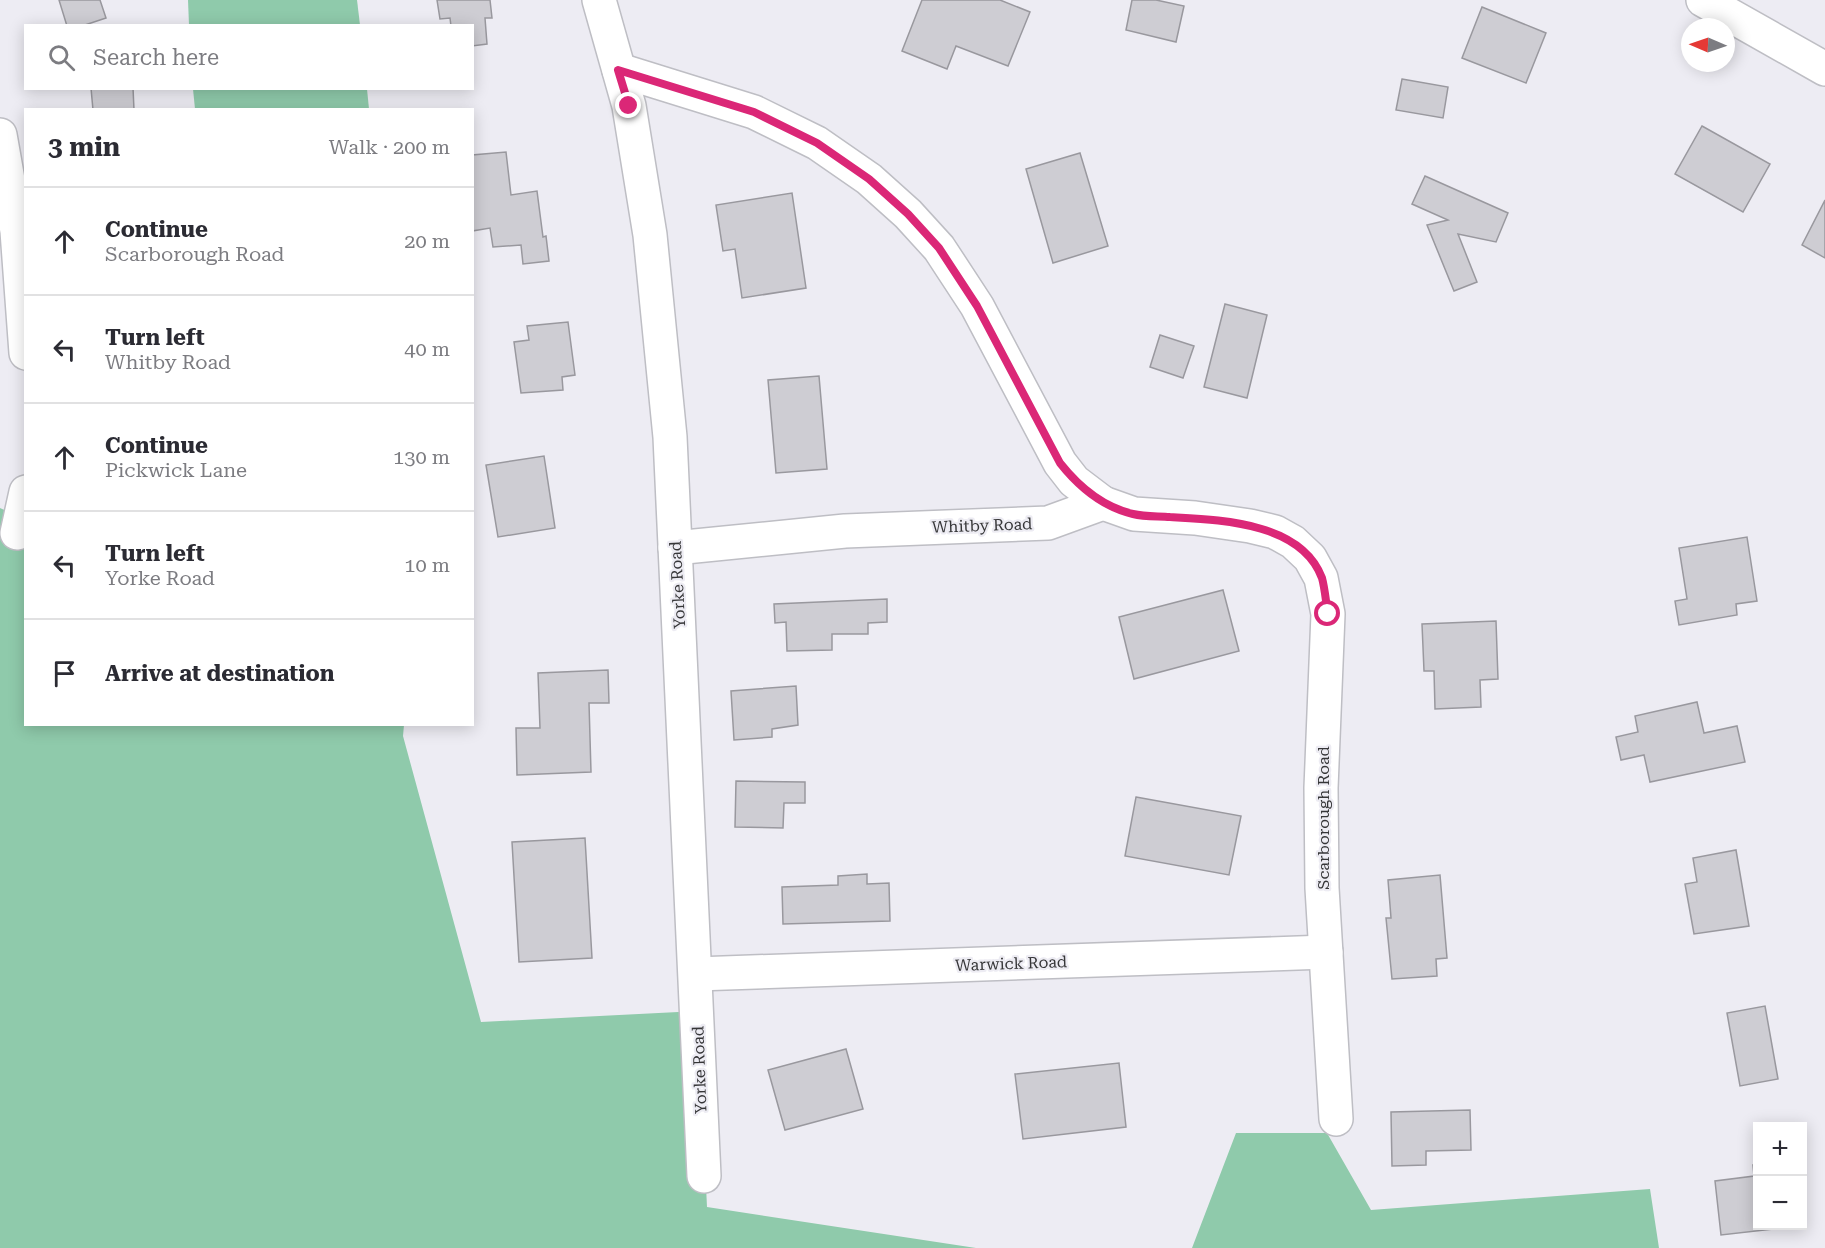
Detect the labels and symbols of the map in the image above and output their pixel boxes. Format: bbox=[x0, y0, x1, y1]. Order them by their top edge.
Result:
north arrow bbox=[1681, 18, 1735, 72]
route end bbox=[615, 92, 641, 118]
street label: Whitby Road bbox=[931, 514, 1033, 537]
street label: Yorke Road bbox=[666, 541, 689, 629]
route start bbox=[1314, 600, 1340, 626]
street label: Scarborough Road bbox=[1314, 746, 1333, 890]
street label: Warwick Road bbox=[955, 952, 1067, 975]
street label: Yorke Road bbox=[688, 1026, 711, 1114]

